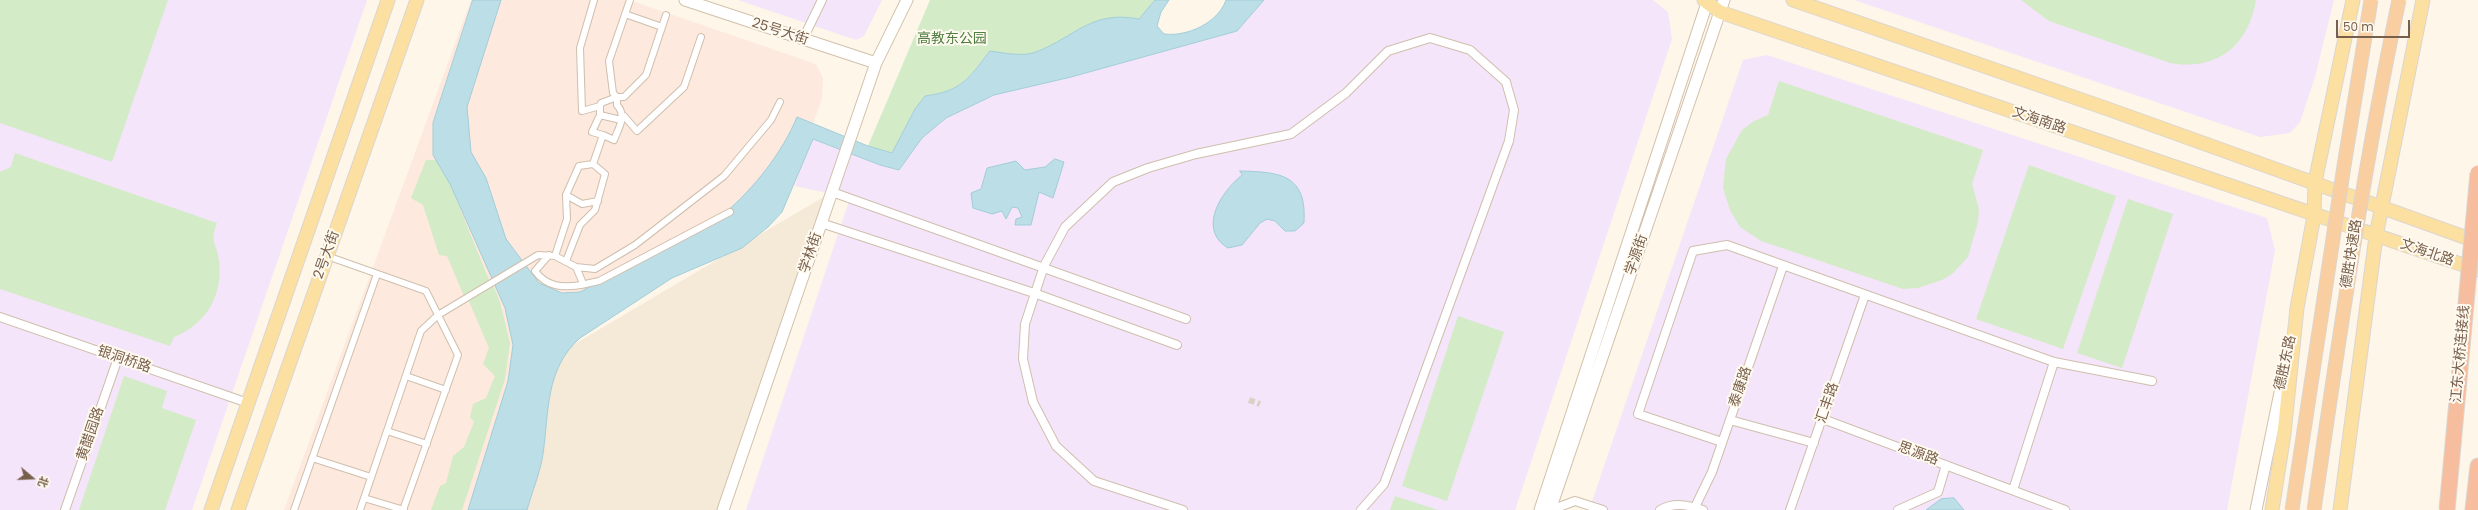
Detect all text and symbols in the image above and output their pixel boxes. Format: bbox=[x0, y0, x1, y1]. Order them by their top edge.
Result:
scale bar bbox=[2338, 12, 2412, 38]
street label: 25号大街 bbox=[749, 15, 811, 49]
text: 50 m bbox=[2343, 18, 2374, 35]
park label: 高教东公园 bbox=[917, 31, 987, 47]
street label: 文海南路 bbox=[2010, 104, 2068, 138]
street label: 德胜快速路 bbox=[2338, 218, 2366, 290]
street label: 2号大街 bbox=[311, 229, 343, 281]
street label: 学林街 bbox=[796, 230, 826, 276]
street label: 学源街 bbox=[1622, 232, 1652, 278]
street label: 文海北路 bbox=[2398, 236, 2456, 270]
street label: 江东大桥连接线 bbox=[2448, 304, 2474, 404]
street label: 德胜东路 bbox=[2272, 334, 2300, 392]
street label: 银洞桥路 bbox=[95, 343, 153, 377]
street label: 泰康路 bbox=[1726, 364, 1756, 410]
street label: 汇丰路 bbox=[1813, 380, 1843, 426]
street label: 黄醋园路 bbox=[74, 405, 108, 463]
street label: 思源路 bbox=[1895, 439, 1941, 469]
north arrow bbox=[12, 458, 52, 498]
text: 北 bbox=[34, 474, 53, 490]

